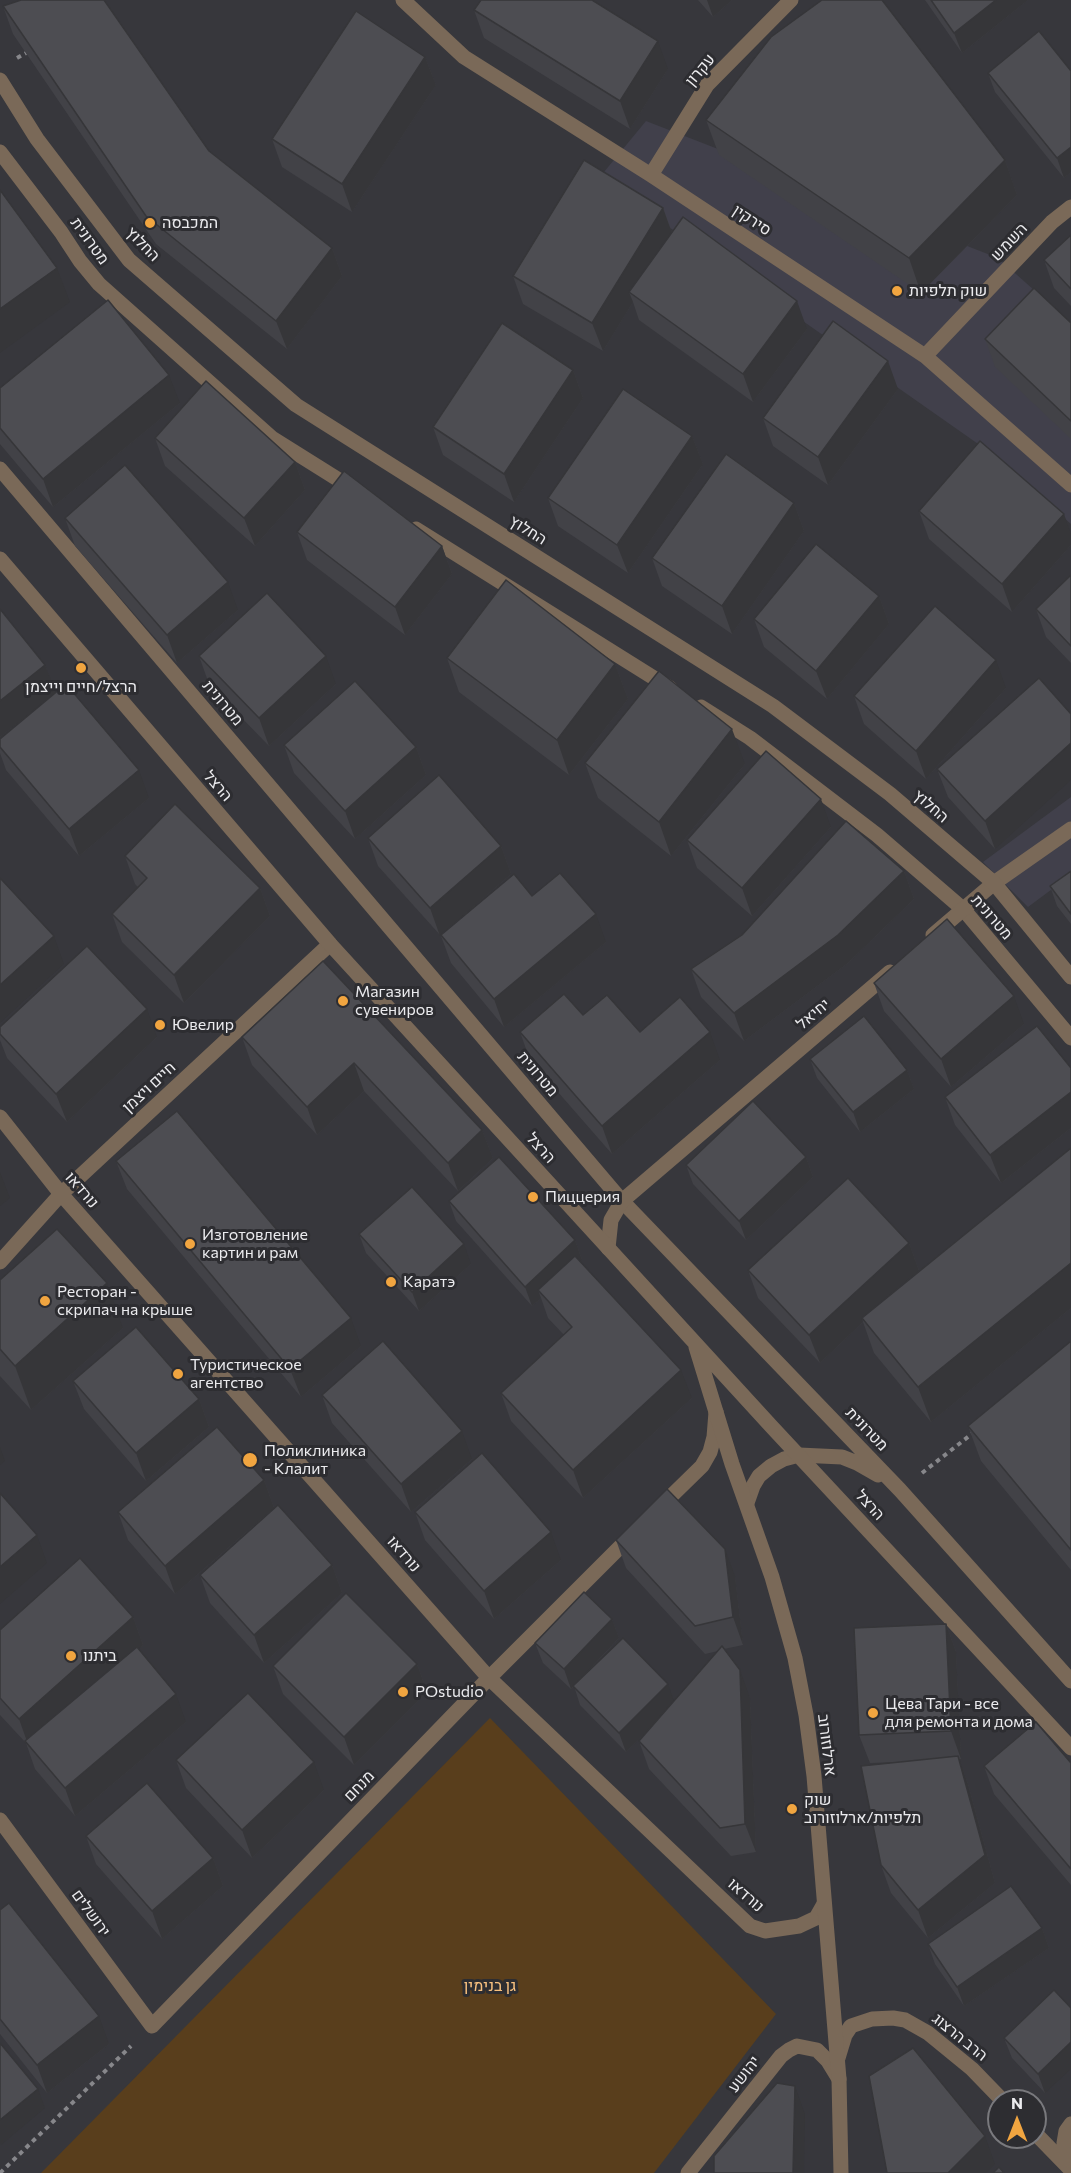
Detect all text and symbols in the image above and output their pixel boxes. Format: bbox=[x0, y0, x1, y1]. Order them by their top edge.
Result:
street label: עקרון bbox=[681, 50, 719, 90]
street label: סירקין bbox=[729, 200, 775, 240]
place label: המכבסה bbox=[162, 213, 218, 233]
street label: מטרונית bbox=[67, 214, 113, 268]
marker: המכבסה bbox=[143, 216, 157, 230]
street label: השמש bbox=[987, 219, 1031, 265]
street label: החלוץ bbox=[122, 223, 164, 265]
place label: שוק תלפיות bbox=[909, 281, 987, 301]
marker: שוק תלפיות bbox=[890, 284, 904, 298]
street label: החלוץ bbox=[506, 511, 550, 549]
marker: הרצל/חיים וייצמן bbox=[74, 661, 88, 675]
street label: מטרונית bbox=[199, 676, 247, 730]
place label: הרצל/חיים וייצמן bbox=[25, 677, 137, 697]
street label: הרצל bbox=[200, 767, 236, 805]
street label: החלוץ bbox=[909, 785, 953, 827]
street label: מטרונית bbox=[967, 891, 1017, 943]
place label: Магазин сувениров bbox=[355, 982, 434, 1020]
marker: Магазин сувениров bbox=[336, 994, 350, 1008]
street label: יחיאל bbox=[792, 994, 834, 1034]
place label: Ювелир bbox=[172, 1015, 234, 1035]
marker: Ювелир bbox=[153, 1018, 167, 1032]
street label: מטרונית bbox=[514, 1047, 562, 1101]
street label: חיים ויצמן bbox=[118, 1058, 180, 1116]
street label: הרצל bbox=[522, 1129, 560, 1167]
street label: נורדאו bbox=[61, 1168, 103, 1212]
place label: Пиццерия bbox=[545, 1187, 620, 1207]
marker: Пиццерия bbox=[526, 1190, 540, 1204]
place label: Изготовление картин и рам bbox=[202, 1225, 308, 1263]
marker: Изготовление картин и рам bbox=[183, 1237, 197, 1251]
place label: Каратэ bbox=[403, 1272, 455, 1292]
marker: Каратэ bbox=[384, 1275, 398, 1289]
place label: Ресторан - скрипач на крыше bbox=[57, 1282, 193, 1320]
marker: Ресторан - скрипач на крыше bbox=[38, 1294, 52, 1308]
place label: Туристическое агентство bbox=[190, 1355, 302, 1393]
marker: Туристическое агентство bbox=[171, 1367, 185, 1381]
street label: מטרונית bbox=[842, 1403, 892, 1455]
place label: Поликлиника - Клалит bbox=[264, 1441, 366, 1479]
marker: Поликлиника - Клалит bbox=[241, 1451, 259, 1469]
street label: הרצל bbox=[851, 1486, 889, 1524]
street label: נורדאו bbox=[383, 1532, 425, 1576]
place label: ביתנו bbox=[83, 1646, 117, 1666]
marker: ביתנו bbox=[64, 1649, 78, 1663]
place label: POstudio bbox=[415, 1682, 484, 1702]
marker: POstudio bbox=[396, 1685, 410, 1699]
place label: Цева Тари - все для ремонта и дома bbox=[885, 1694, 1033, 1732]
marker: Цева Тари - все для ремонта и дома bbox=[866, 1706, 880, 1720]
street label: ארלוזורוב bbox=[814, 1713, 840, 1777]
street label: מנחם bbox=[340, 1766, 378, 1806]
place label: שוק תלפיות/ארלוזורוב bbox=[804, 1790, 921, 1828]
marker: שוק תלפיות/ארלוזורוב bbox=[785, 1802, 799, 1816]
street label: נורדאו bbox=[724, 1874, 768, 1916]
street label: ירושלים bbox=[68, 1886, 114, 1940]
park label: גן בנימין bbox=[464, 1976, 516, 1996]
street label: הרב הרצוג bbox=[928, 2009, 992, 2065]
street label: יהושע bbox=[724, 2052, 764, 2096]
north arrow bbox=[987, 2089, 1047, 2149]
text: N bbox=[1011, 2093, 1023, 2112]

